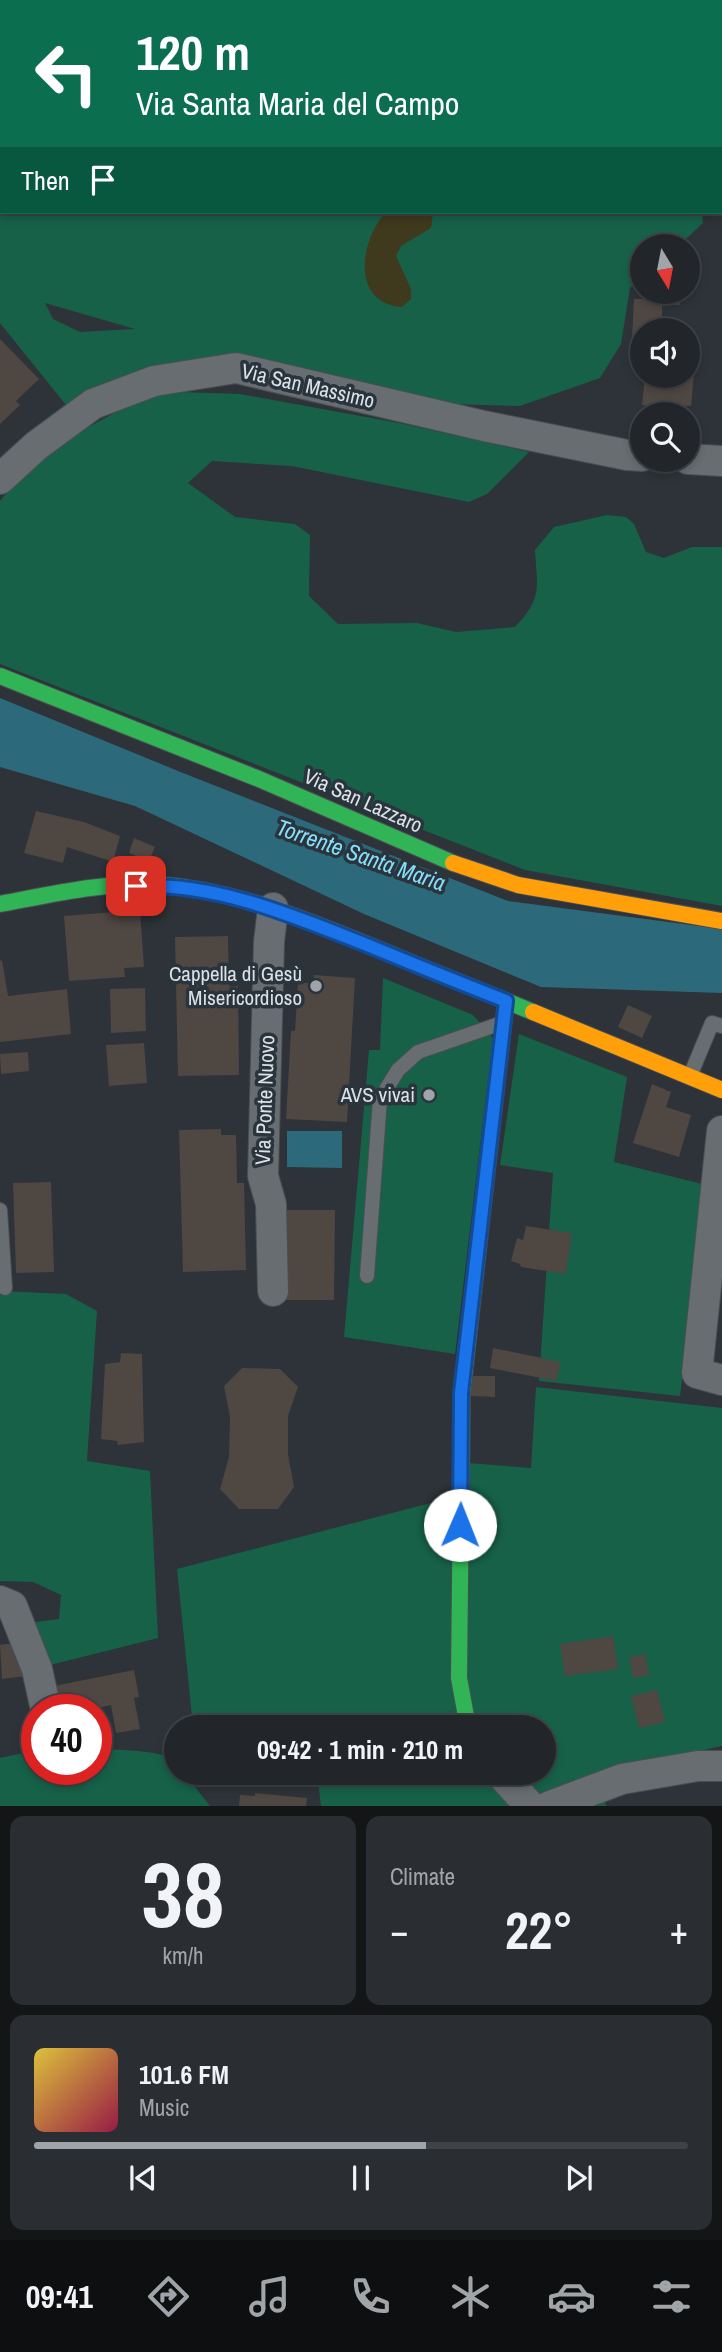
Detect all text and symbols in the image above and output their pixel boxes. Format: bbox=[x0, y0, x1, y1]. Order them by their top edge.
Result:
text: 120 m bbox=[136, 19, 250, 85]
icon: left bbox=[21, 28, 112, 119]
text: Via Santa Maria del Campo bbox=[136, 82, 459, 125]
icon: arrive bbox=[84, 161, 122, 199]
text: Then bbox=[21, 163, 70, 198]
north arrow bbox=[630, 234, 700, 304]
map controls bbox=[630, 234, 700, 472]
button: sound bbox=[630, 318, 700, 388]
street label: Via San Massimo bbox=[239, 356, 377, 415]
button: search bbox=[630, 402, 700, 472]
street label: Via San Lazzaro bbox=[299, 761, 427, 840]
water label: Torrente Santa Maria bbox=[273, 811, 450, 898]
pin bbox=[106, 856, 166, 916]
icon: arrive bbox=[117, 867, 155, 905]
place label: Cappella di Gesù Misericordioso bbox=[169, 959, 302, 1012]
marker: Cappella di Gesù Misericordioso bbox=[308, 978, 324, 994]
street label: Via Ponte Nuovo bbox=[248, 1035, 281, 1165]
place label: AVS vivai bbox=[340, 1080, 415, 1109]
marker: AVS vivai bbox=[421, 1087, 437, 1103]
position arrow bbox=[423, 1488, 497, 1562]
speed limit sign: 40 bbox=[21, 1694, 112, 1785]
text: 09:42 · 1 min · 210 m bbox=[257, 1732, 463, 1767]
text: 38 bbox=[142, 1833, 225, 1955]
text: Climate bbox=[390, 1861, 455, 1892]
text: 22° bbox=[505, 1895, 573, 1965]
text: − bbox=[390, 1905, 408, 1956]
text: + bbox=[670, 1905, 688, 1956]
text: km/h bbox=[163, 1940, 203, 1971]
text: 101.6 FM bbox=[139, 2057, 229, 2092]
text: Music bbox=[139, 2092, 189, 2123]
icon: previous bbox=[124, 2159, 162, 2197]
icon: pause bbox=[342, 2159, 380, 2197]
icon: next bbox=[560, 2159, 598, 2197]
icon: directions bbox=[144, 2272, 193, 2321]
icon: music bbox=[245, 2272, 294, 2321]
icon: phone bbox=[346, 2272, 395, 2321]
icon: climate bbox=[446, 2272, 495, 2321]
icon: car bbox=[547, 2272, 596, 2321]
icon: filters bbox=[647, 2272, 696, 2321]
text: 09:41 bbox=[26, 2275, 93, 2318]

